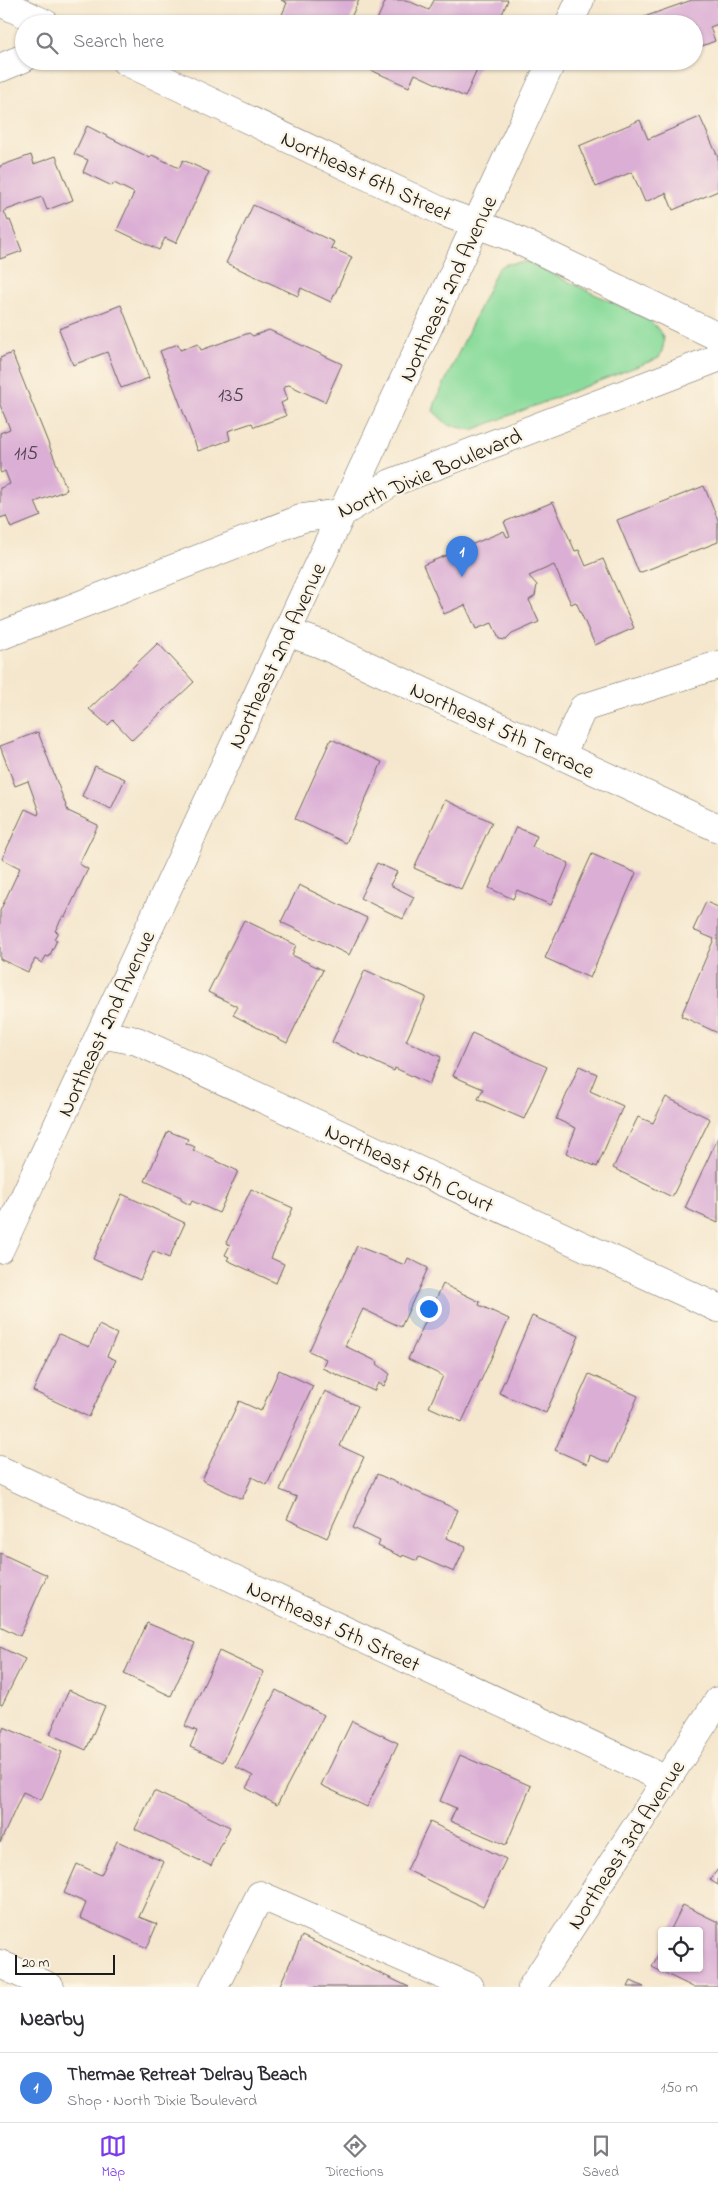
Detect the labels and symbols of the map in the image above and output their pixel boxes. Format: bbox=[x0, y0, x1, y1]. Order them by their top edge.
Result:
street label: Northeast 6th Street bbox=[275, 124, 457, 232]
street label: Northeast 2nd Avenue bbox=[392, 191, 507, 388]
house number: 135 bbox=[218, 382, 244, 411]
street label: North Dixie Boulevard bbox=[333, 421, 527, 528]
house number: 115 bbox=[14, 440, 38, 469]
pin: 1 bbox=[446, 536, 478, 577]
street label: Northeast 2nd Avenue bbox=[221, 558, 336, 755]
street label: Northeast 5th Terrace bbox=[404, 675, 599, 789]
street label: Northeast 2nd Avenue bbox=[50, 926, 165, 1123]
street label: Northeast 5th Court bbox=[319, 1117, 499, 1223]
your location bbox=[416, 1296, 442, 1322]
street label: Northeast 5th Street bbox=[241, 1573, 425, 1682]
street label: Northeast 3rd Avenue bbox=[561, 1754, 694, 1937]
scale bar bbox=[15, 1952, 115, 1975]

